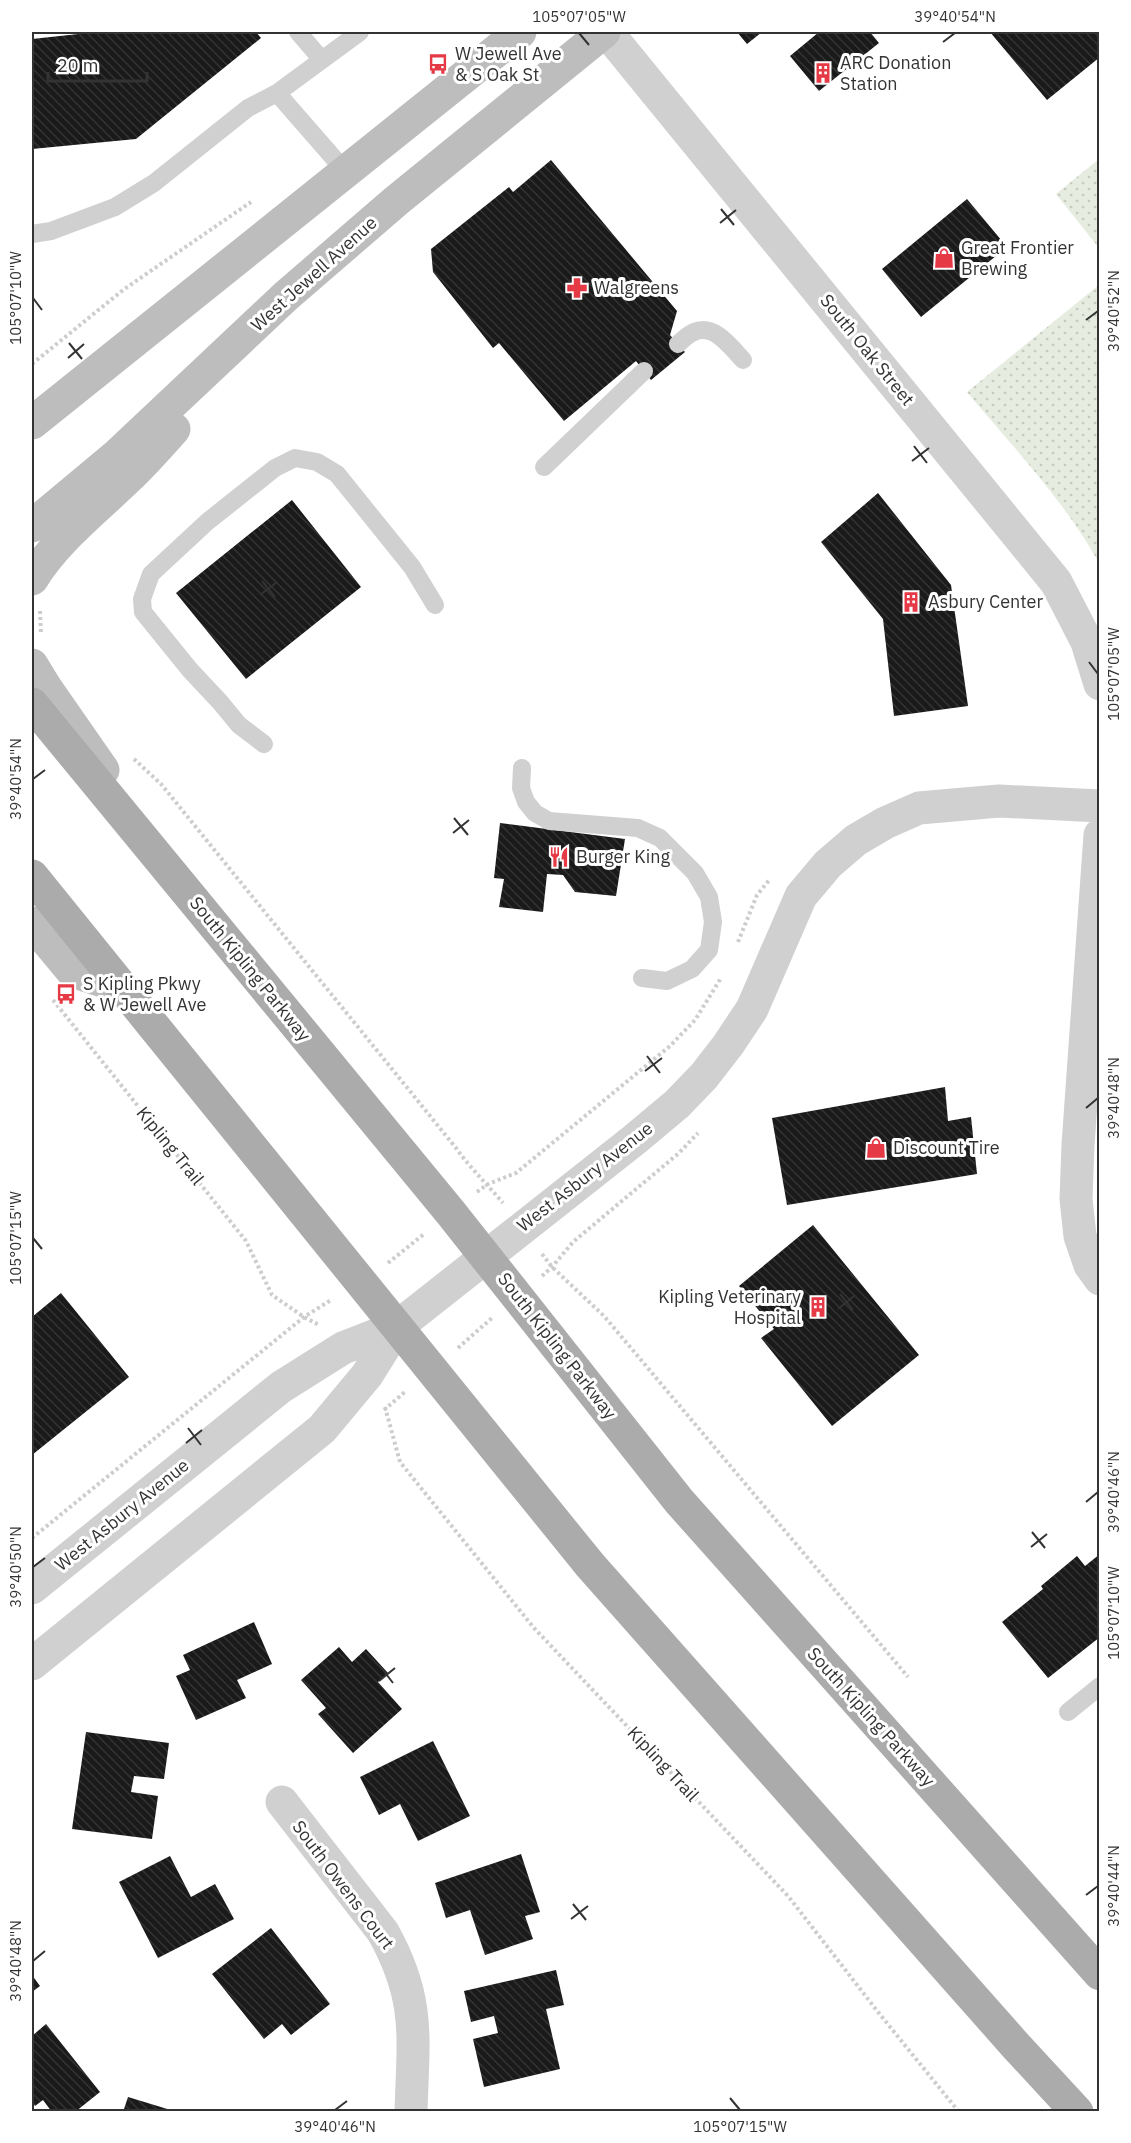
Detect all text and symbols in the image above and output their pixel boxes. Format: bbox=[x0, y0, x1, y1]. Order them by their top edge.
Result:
text: 105°07'05"W bbox=[532, 7, 626, 26]
text: 39°40'54"N bbox=[914, 7, 996, 26]
place label: W Jewell Ave & S Oak St bbox=[455, 42, 562, 86]
scale bar bbox=[48, 45, 147, 83]
place label: ARC Donation Station bbox=[840, 51, 951, 95]
bus stop icon: W Jewell Ave & S Oak St bbox=[426, 52, 450, 76]
text: 20 m bbox=[57, 54, 99, 77]
building icon: ARC Donation Station bbox=[811, 61, 835, 85]
street label: West Jewell Avenue bbox=[246, 211, 381, 336]
place label: Great Frontier Brewing bbox=[961, 236, 1074, 280]
shop icon: Great Frontier Brewing bbox=[932, 246, 956, 270]
text: 105°07'10"W bbox=[6, 251, 25, 345]
text: 39°40'52"N bbox=[1104, 270, 1123, 352]
pharmacy icon: Walgreens bbox=[565, 276, 589, 300]
place label: Walgreens bbox=[594, 276, 679, 299]
street label: South Oak Street bbox=[815, 289, 919, 410]
building icon: Asbury Center bbox=[899, 590, 923, 614]
place label: Asbury Center bbox=[928, 590, 1043, 613]
text: 105°07'05"W bbox=[1104, 627, 1123, 721]
text: 39°40'54"N bbox=[6, 738, 25, 820]
restaurant icon: Burger King bbox=[547, 845, 571, 869]
place label: Burger King bbox=[576, 845, 670, 868]
street label: South Kipling Parkway bbox=[185, 892, 316, 1046]
place label: S Kipling Pkwy & W Jewell Ave bbox=[83, 972, 206, 1016]
bus stop icon: S Kipling Pkwy & W Jewell Ave bbox=[54, 982, 78, 1006]
text: 39°40'48"N bbox=[1104, 1057, 1123, 1139]
street label: Kipling Trail bbox=[132, 1102, 209, 1190]
street label: West Asbury Avenue bbox=[512, 1116, 657, 1237]
shop icon: Discount Tire bbox=[864, 1136, 888, 1160]
place label: Discount Tire bbox=[893, 1136, 1000, 1159]
text: 105°07'15"W bbox=[6, 1191, 25, 1285]
street label: South Kipling Parkway bbox=[493, 1268, 622, 1424]
place label: Kipling Veterinary Hospital bbox=[658, 1285, 801, 1329]
building icon: Kipling Veterinary Hospital bbox=[806, 1295, 830, 1319]
text: 39°40'46"N bbox=[1104, 1451, 1123, 1533]
street label: West Asbury Avenue bbox=[50, 1453, 193, 1576]
text: 39°40'50"N bbox=[6, 1526, 25, 1608]
text: 105°07'10"W bbox=[1104, 1566, 1123, 1660]
street label: South Kipling Parkway bbox=[803, 1642, 940, 1791]
street label: Kipling Trail bbox=[623, 1721, 704, 1806]
street label: South Owens Court bbox=[287, 1816, 399, 1954]
text: 39°40'44"N bbox=[1104, 1845, 1123, 1927]
text: 39°40'48"N bbox=[6, 1920, 25, 2002]
text: 39°40'46"N bbox=[294, 2117, 376, 2136]
text: 105°07'15"W bbox=[693, 2117, 787, 2136]

